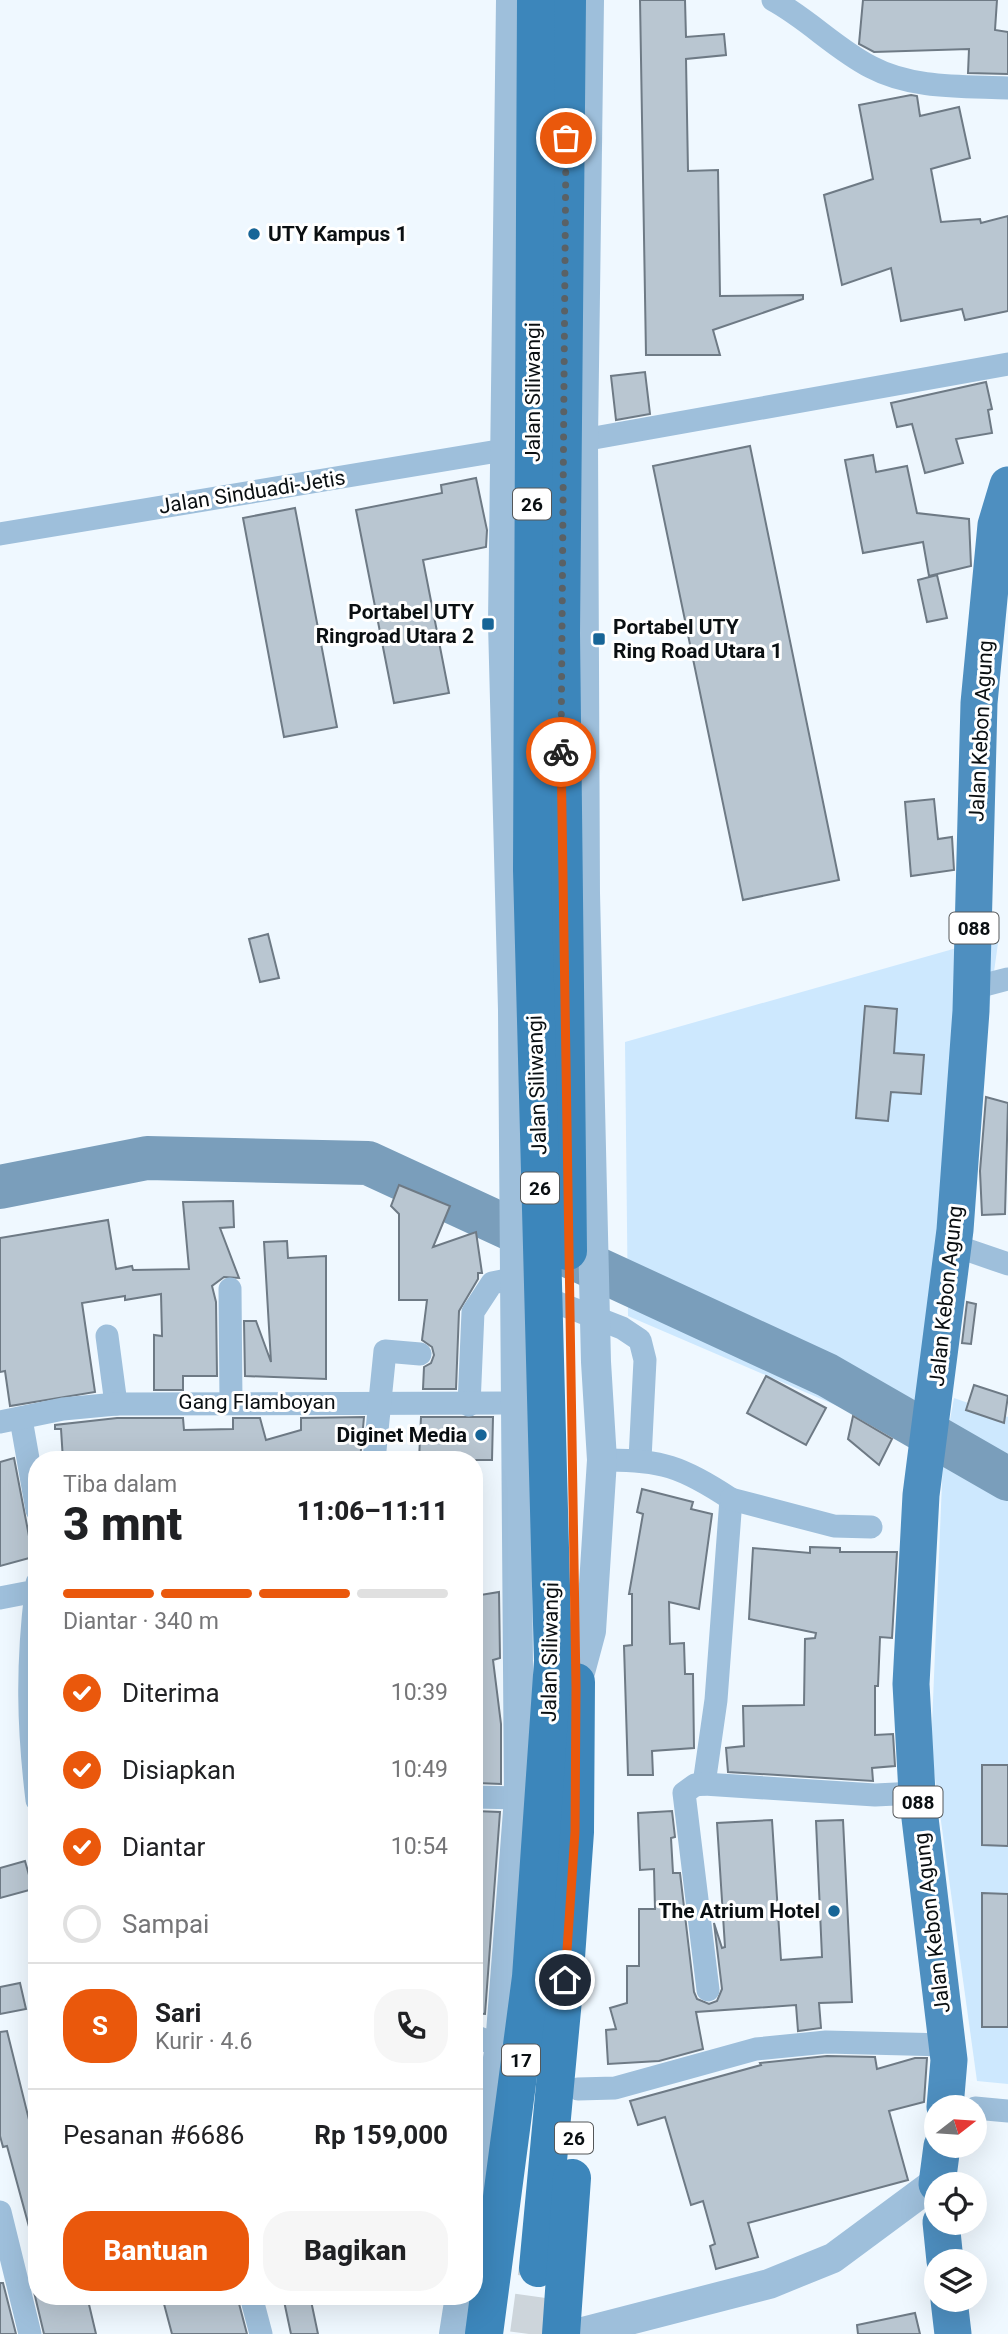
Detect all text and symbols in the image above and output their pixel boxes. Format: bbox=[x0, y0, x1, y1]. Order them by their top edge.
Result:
pin bbox=[536, 108, 596, 168]
icon: bag bbox=[547, 119, 585, 157]
place label: UTY Kampus 1 bbox=[268, 222, 408, 246]
marker: UTY Kampus 1 bbox=[246, 226, 262, 242]
street label: Jalan Siliwangi bbox=[521, 322, 545, 462]
street label: Jalan Sinduadi-Jetis bbox=[157, 465, 347, 519]
road number: 26 bbox=[513, 489, 551, 520]
place label: Portabel UTY Ringroad Utara 2 bbox=[316, 600, 474, 648]
place label: Portabel UTY Ring Road Utara 1 bbox=[613, 615, 783, 663]
marker: Portabel UTY Ringroad Utara 2 bbox=[480, 616, 496, 632]
marker: Portabel UTY Ring Road Utara 1 bbox=[591, 631, 607, 647]
street label: Jalan Kebon Agung bbox=[964, 640, 998, 822]
courier bbox=[526, 717, 596, 787]
icon: bike bbox=[542, 733, 580, 771]
road number: 088 bbox=[950, 912, 998, 944]
street label: Jalan Siliwangi bbox=[523, 1015, 551, 1155]
road number: 26 bbox=[521, 1172, 559, 1204]
street label: Jalan Kebon Agung bbox=[925, 1205, 967, 1387]
street label: Gang Flamboyan bbox=[178, 1390, 336, 1414]
place label: Diginet Media bbox=[336, 1423, 467, 1447]
marker: Diginet Media bbox=[473, 1427, 489, 1443]
text: Tiba dalam bbox=[63, 1471, 177, 1498]
text: 11:06–11:11 bbox=[297, 1496, 448, 1526]
text: 3 mnt bbox=[63, 1497, 182, 1551]
street label: Jalan Siliwangi bbox=[537, 1582, 563, 1722]
text: Diantar · 340 m bbox=[63, 1608, 219, 1635]
icon: check bbox=[63, 1674, 101, 1712]
text: Diterima bbox=[122, 1678, 220, 1708]
text: 10:39 bbox=[391, 1679, 448, 1706]
icon: check bbox=[63, 1751, 101, 1789]
text: Disiapkan bbox=[122, 1755, 236, 1785]
text: 10:49 bbox=[391, 1756, 448, 1783]
road number: 088 bbox=[894, 1786, 942, 1818]
icon: check bbox=[63, 1828, 101, 1866]
street label: Jalan Kebon Agung bbox=[909, 1831, 955, 2015]
text: Diantar bbox=[122, 1832, 205, 1862]
text: 10:54 bbox=[391, 1833, 448, 1860]
place label: The Atrium Hotel bbox=[659, 1899, 820, 1923]
marker: The Atrium Hotel bbox=[826, 1903, 842, 1919]
text: Sampai bbox=[122, 1909, 209, 1939]
pin bbox=[535, 1950, 595, 2010]
icon: home bbox=[546, 1961, 584, 1999]
button: phone bbox=[374, 1989, 448, 2063]
text: Sari bbox=[155, 1998, 201, 2028]
text: S bbox=[92, 2011, 108, 2041]
text: Kurir · 4.6 bbox=[155, 2028, 252, 2055]
road number: 17 bbox=[502, 2044, 540, 2076]
north arrow bbox=[924, 2095, 987, 2158]
map controls bbox=[924, 2095, 987, 2312]
text: Pesanan #6686 bbox=[63, 2120, 244, 2150]
text: Rp 159,000 bbox=[314, 2120, 448, 2150]
road number: 26 bbox=[555, 2122, 593, 2154]
button: locate bbox=[924, 2172, 987, 2235]
button: Bantuan bbox=[63, 2211, 249, 2291]
button: Bagikan bbox=[263, 2211, 448, 2291]
button: layers bbox=[924, 2249, 987, 2312]

